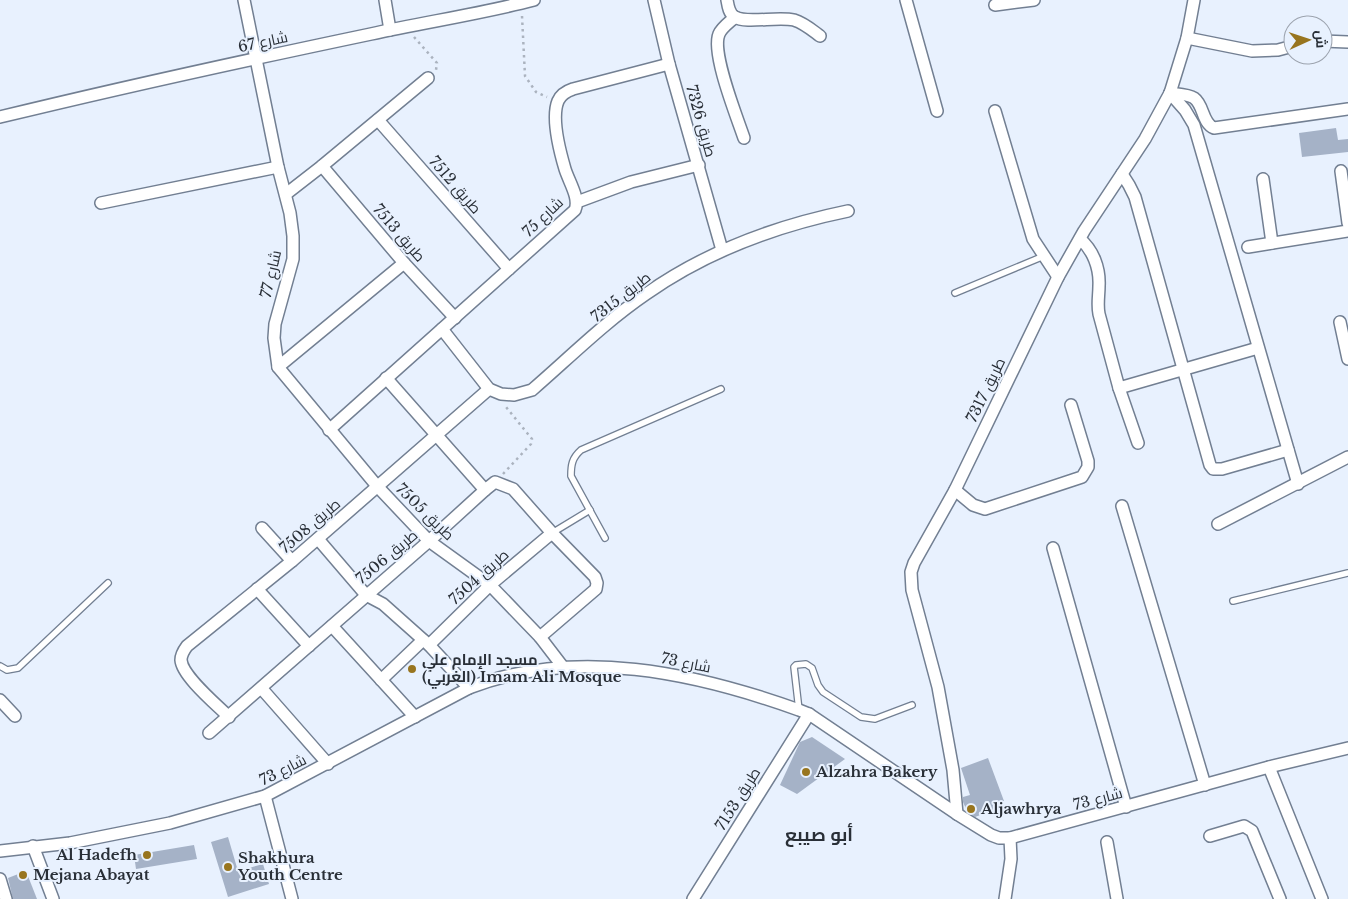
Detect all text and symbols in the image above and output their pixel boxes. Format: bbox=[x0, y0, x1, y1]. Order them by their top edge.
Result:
north arrow bbox=[1283, 15, 1333, 65]
street label: شارع 67 bbox=[236, 27, 290, 58]
text: ش bbox=[1312, 30, 1330, 49]
street label: طريق 7326 bbox=[681, 83, 721, 159]
street label: طريق 7512 bbox=[424, 152, 486, 218]
street label: شارع 75 bbox=[518, 193, 568, 242]
street label: طريق 7513 bbox=[368, 200, 430, 266]
street label: شارع 77 bbox=[256, 248, 287, 300]
street label: طريق 7315 bbox=[587, 267, 655, 327]
street label: طريق 7317 bbox=[962, 354, 1010, 426]
street label: طريق 7505 bbox=[392, 479, 458, 545]
street label: طريق 7508 bbox=[275, 494, 345, 558]
street label: طريق 7506 bbox=[352, 525, 422, 589]
street label: طريق 7504 bbox=[445, 545, 513, 609]
street label: شارع 73 bbox=[659, 648, 713, 679]
place label: مسجد الإمام علي (الغربي) Imam Ali Mosque bbox=[422, 650, 622, 689]
marker: مسجد الإمام علي (الغربي) Imam Ali Mosque bbox=[406, 663, 418, 675]
street label: شارع 73 bbox=[256, 750, 310, 791]
place label: Alzahra Bakery bbox=[815, 762, 938, 781]
street label: طريق 7153 bbox=[711, 764, 765, 834]
marker: Alzahra Bakery bbox=[800, 766, 812, 778]
street label: شارع 73 bbox=[1071, 783, 1125, 816]
place label: Aljawhrya bbox=[980, 799, 1062, 818]
marker: Aljawhrya bbox=[965, 803, 977, 815]
district label: أبو صيبع bbox=[785, 822, 853, 847]
place label: Al Hadefh bbox=[55, 845, 137, 864]
place label: Shakhura Youth Centre bbox=[237, 848, 343, 884]
marker: Al Hadefh bbox=[141, 849, 153, 861]
marker: Shakhura Youth Centre bbox=[222, 861, 234, 873]
place label: Mejana Abayat bbox=[33, 865, 150, 884]
marker: Mejana Abayat bbox=[17, 869, 29, 881]

